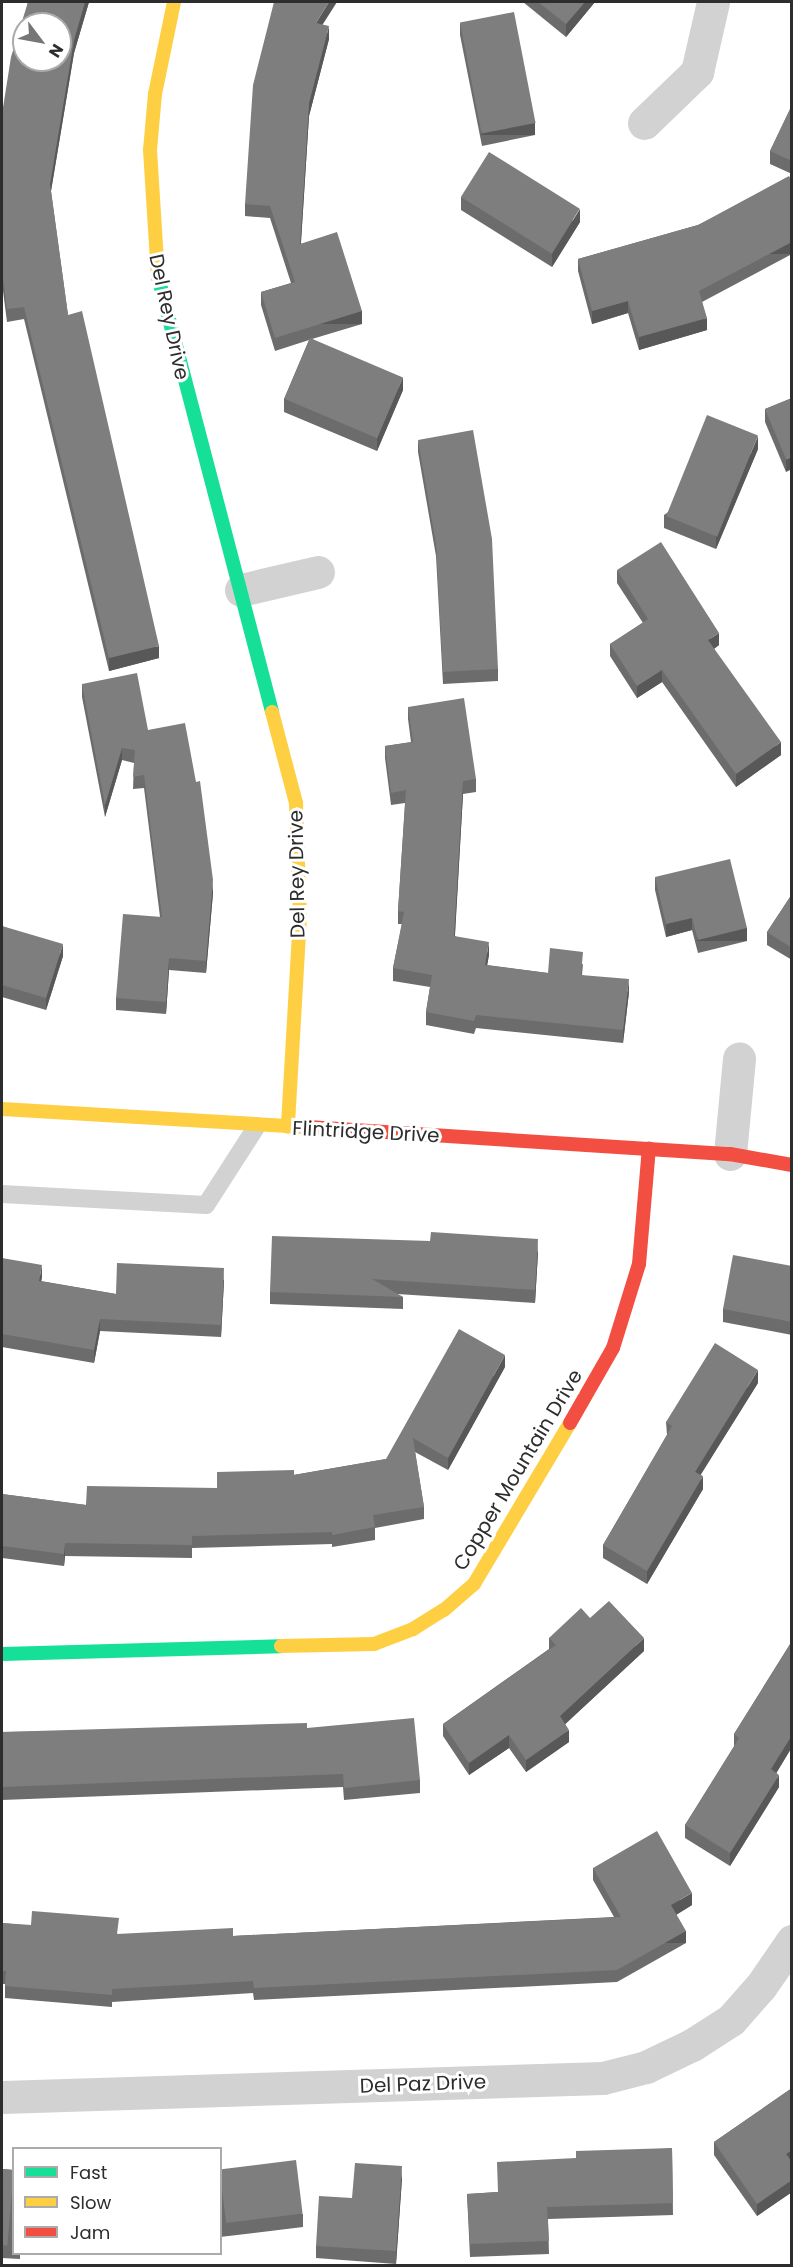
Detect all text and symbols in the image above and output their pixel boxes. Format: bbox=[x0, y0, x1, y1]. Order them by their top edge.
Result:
north arrow bbox=[12, 12, 72, 72]
text: N bbox=[43, 40, 69, 62]
street label: Del Rey Drive bbox=[144, 252, 194, 382]
street label: Del Rey Drive bbox=[284, 810, 310, 938]
street label: Flintridge Drive bbox=[292, 1116, 440, 1148]
street label: Copper Mountain Drive bbox=[448, 1365, 588, 1575]
street label: Del Paz Drive bbox=[359, 2070, 487, 2098]
legend bbox=[12, 2147, 222, 2255]
text: Fast bbox=[70, 2160, 107, 2185]
text: Slow bbox=[70, 2190, 111, 2215]
text: Jam bbox=[70, 2220, 110, 2245]

